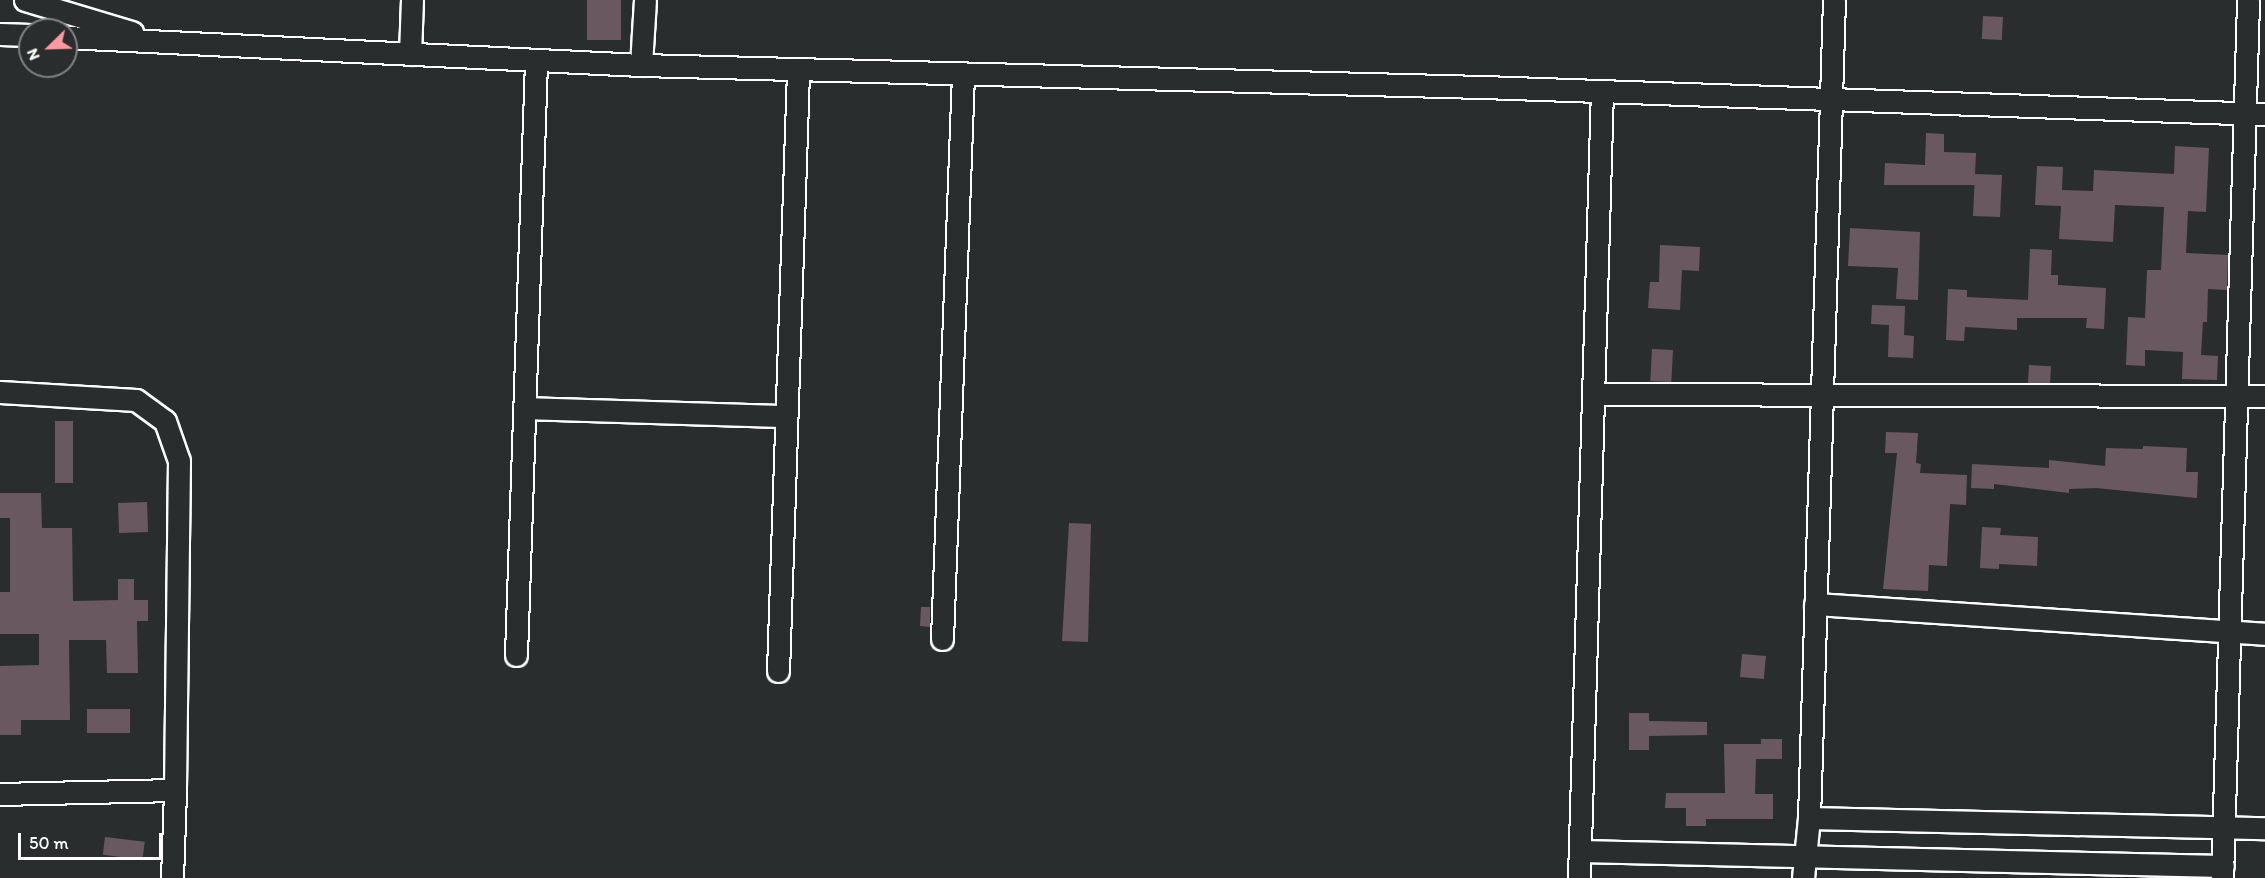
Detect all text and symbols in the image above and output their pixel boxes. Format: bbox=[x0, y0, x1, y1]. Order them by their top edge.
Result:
north arrow bbox=[18, 18, 78, 78]
text: N bbox=[22, 46, 44, 63]
scale bar bbox=[21, 821, 165, 859]
text: 50 m bbox=[29, 832, 69, 854]

